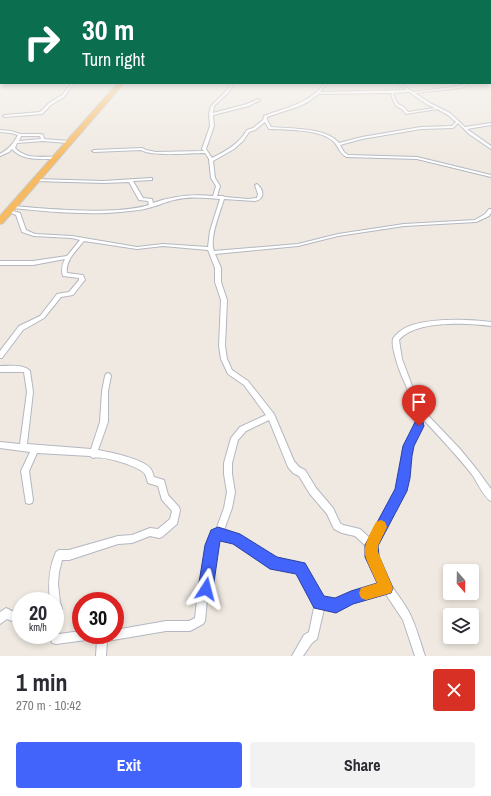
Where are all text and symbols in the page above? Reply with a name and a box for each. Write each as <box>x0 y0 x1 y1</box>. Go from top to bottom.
text: 30 m <box>82 11 134 49</box>
icon: right <box>16 16 68 68</box>
text: Turn right <box>82 47 145 72</box>
pin <box>402 385 436 426</box>
icon: arrive <box>408 391 430 413</box>
north arrow <box>443 564 479 600</box>
map controls <box>443 564 479 644</box>
position arrow <box>185 568 227 610</box>
speed limit sign: 30 <box>72 592 124 644</box>
text: 20 <box>29 599 47 626</box>
button: layers <box>443 608 479 644</box>
text: km/h <box>29 621 47 634</box>
text: 1 min <box>16 666 67 698</box>
button: close <box>433 669 475 711</box>
text: 270 m · 10:42 <box>16 697 81 714</box>
button: Exit <box>16 742 242 788</box>
button: Share <box>250 742 475 788</box>

